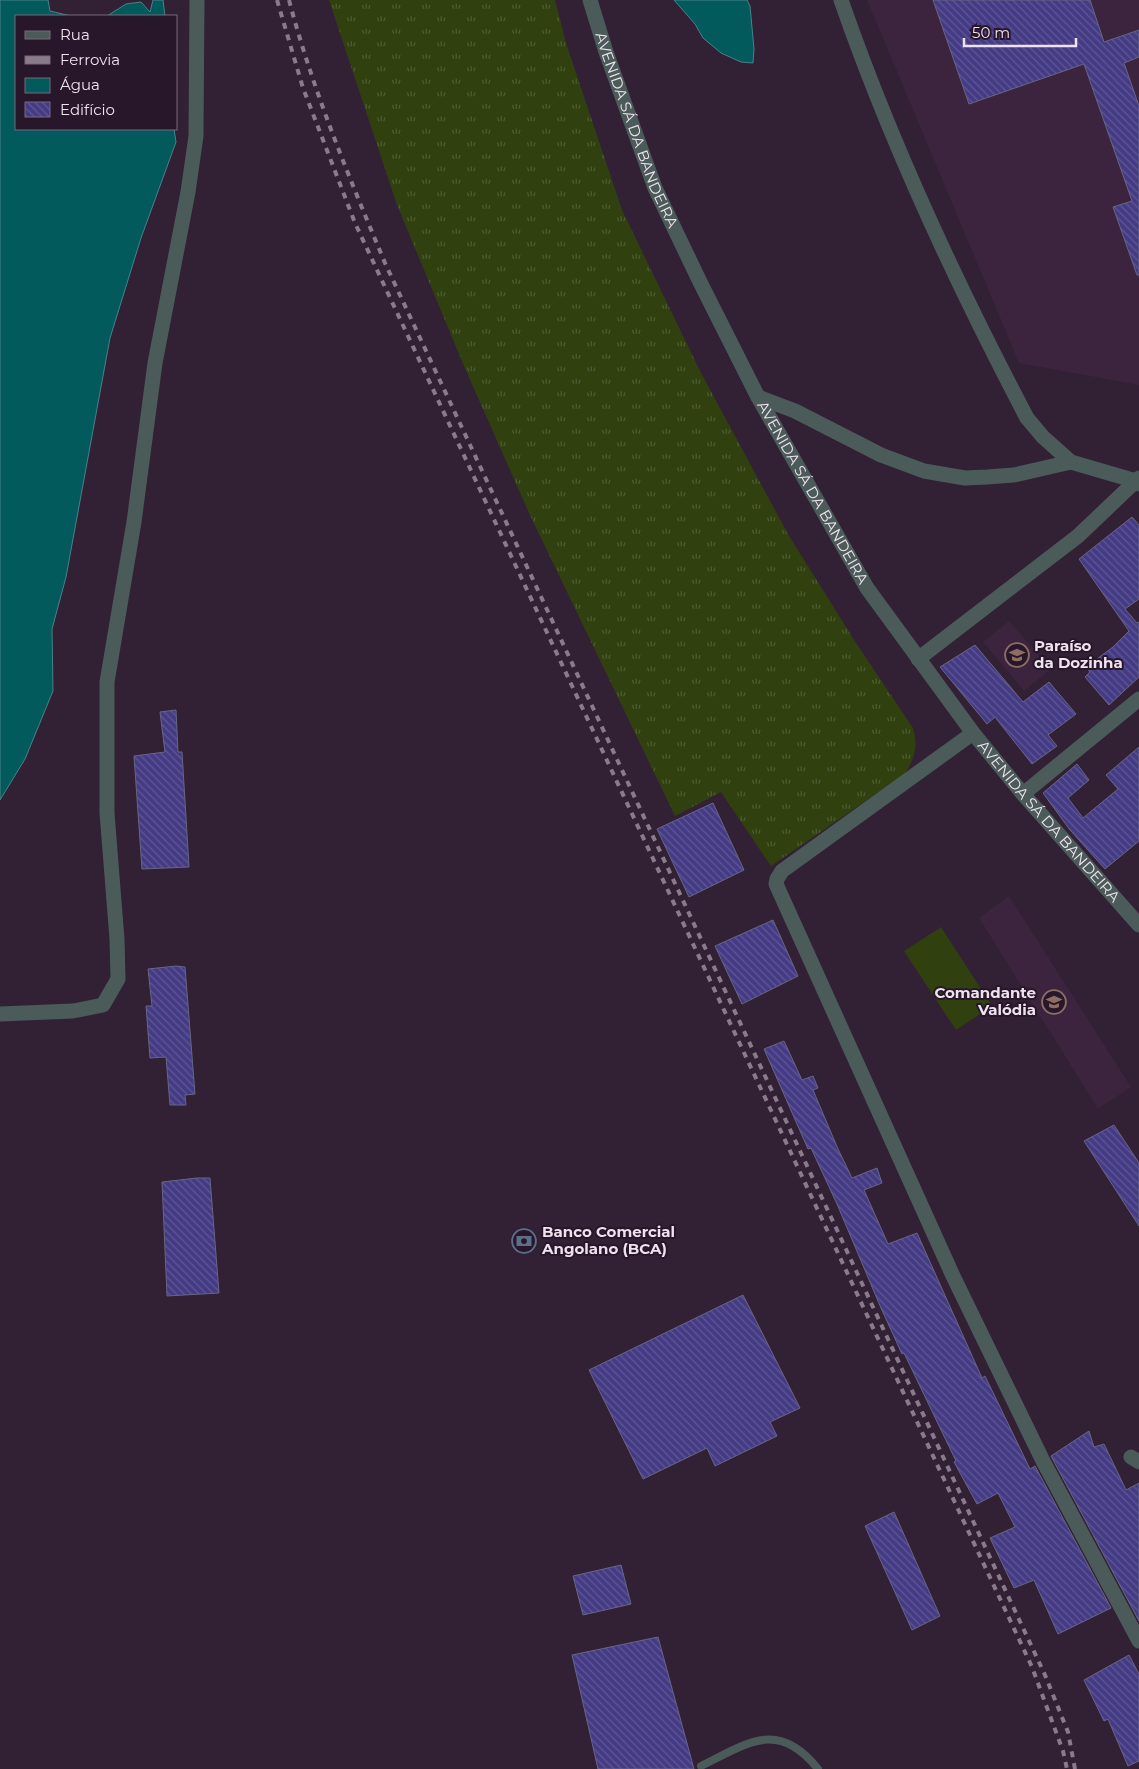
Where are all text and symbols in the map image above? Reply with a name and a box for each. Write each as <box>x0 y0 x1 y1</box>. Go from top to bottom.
legend <box>15 15 178 130</box>
scale bar <box>964 15 1076 47</box>
text: 50 m <box>972 23 1010 42</box>
text: Rua <box>60 25 90 44</box>
street label: AVENIDA SÁ DA BANDEIRA <box>591 30 683 231</box>
text: Ferrovia <box>60 50 120 69</box>
text: Água <box>60 75 100 94</box>
text: Edifício <box>60 100 115 119</box>
street label: AVENIDA SÁ DA BANDEIRA <box>753 397 873 588</box>
place label: Paraíso da Dozinha <box>1034 636 1123 672</box>
school or university icon: Paraíso da Dozinha <box>1004 642 1030 668</box>
street label: AVENIDA SÁ DA BANDEIRA <box>974 736 1124 906</box>
place label: Comandante Valódia <box>934 983 1036 1019</box>
school or university icon: Comandante Valódia <box>1041 989 1067 1015</box>
place label: Banco Comercial Angolano (BCA) <box>541 1222 675 1258</box>
bank icon: Banco Comercial Angolano (BCA) <box>511 1228 537 1254</box>

